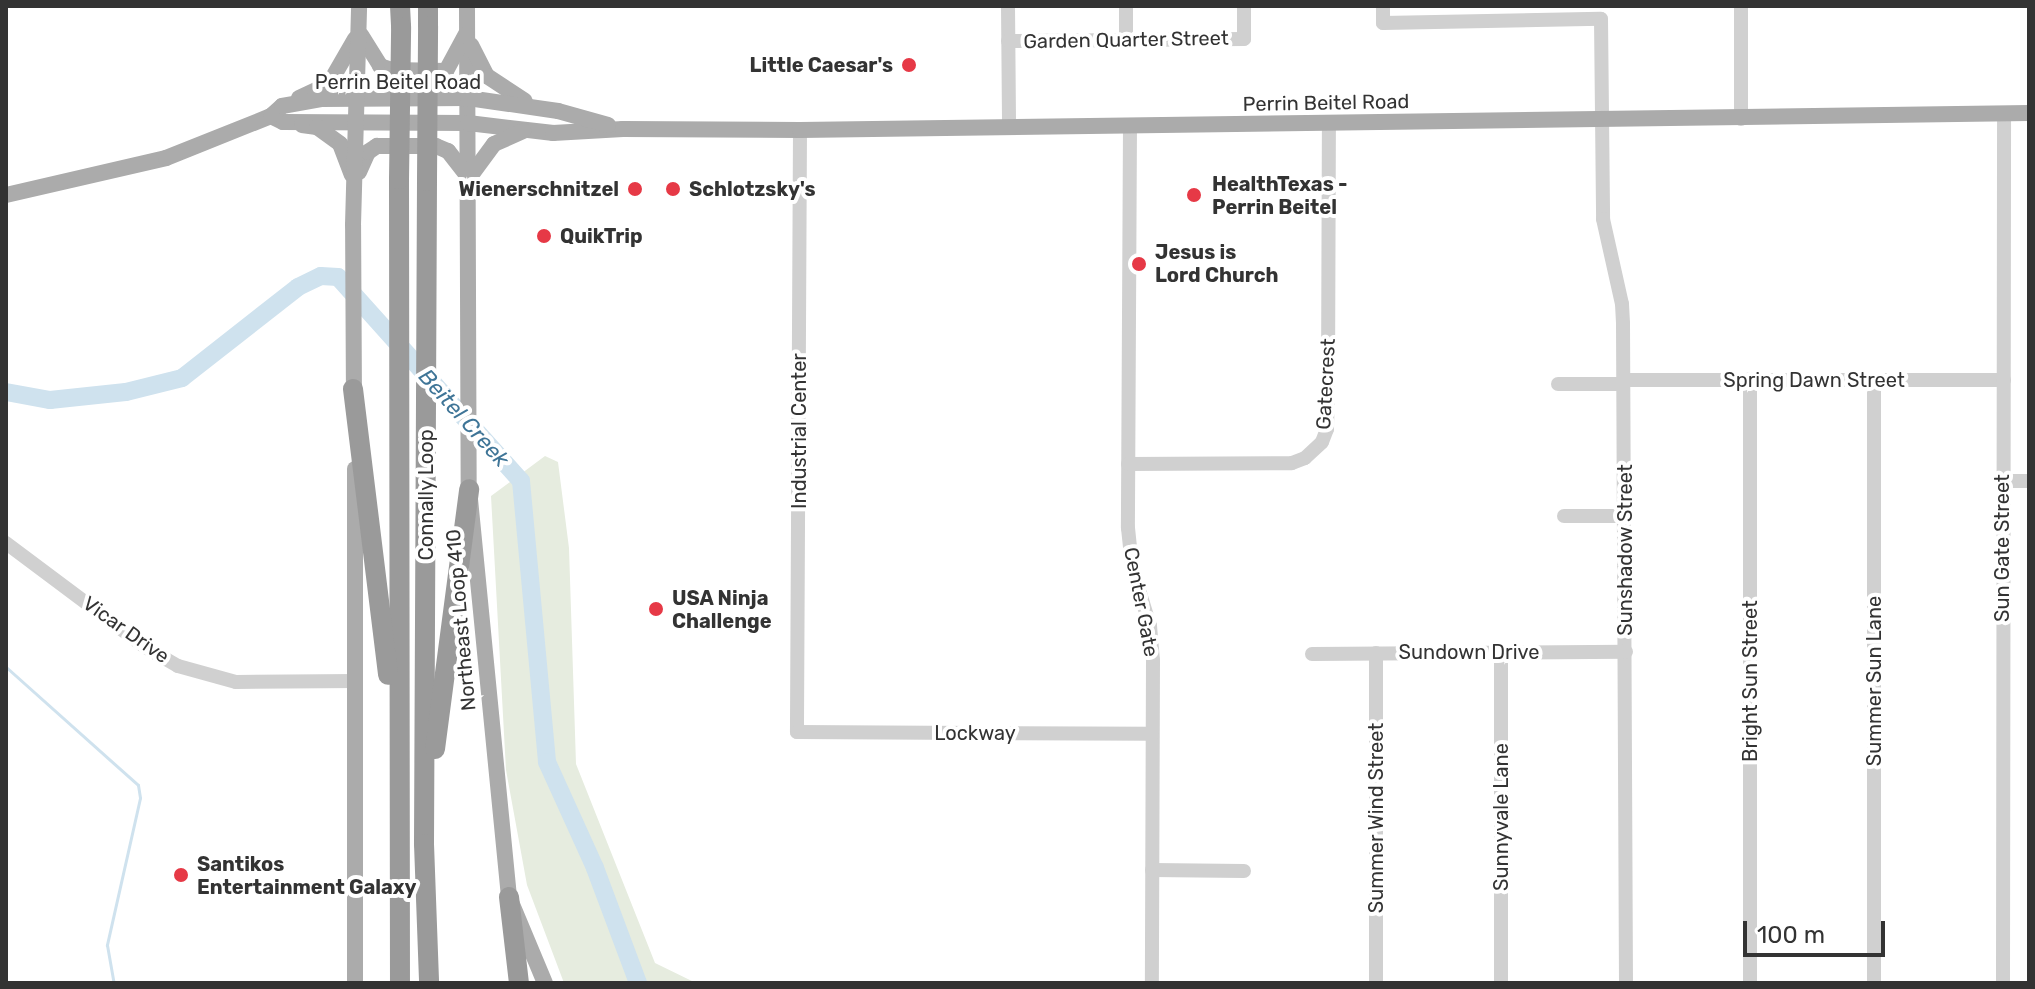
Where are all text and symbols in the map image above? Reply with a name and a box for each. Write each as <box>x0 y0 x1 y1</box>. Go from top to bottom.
street label: Garden Quarter Street <box>1023 26 1229 54</box>
place label: Little Caesar's <box>750 53 893 77</box>
marker: Little Caesar's <box>900 56 918 74</box>
street label: Perrin Beitel Road <box>315 70 481 94</box>
street label: Perrin Beitel Road <box>1243 90 1409 116</box>
place label: HealthTexas - Perrin Beitel <box>1212 172 1348 219</box>
place label: Wienerschnitzel <box>459 177 619 201</box>
place label: Schlotzsky's <box>689 177 816 201</box>
marker: Wienerschnitzel <box>626 180 644 198</box>
marker: Schlotzsky's <box>664 180 682 198</box>
marker: HealthTexas - Perrin Beitel <box>1183 184 1205 206</box>
place label: QuikTrip <box>560 224 643 248</box>
marker: QuikTrip <box>535 227 553 245</box>
place label: Jesus is Lord Church <box>1155 240 1279 287</box>
marker: Jesus is Lord Church <box>1130 255 1148 273</box>
street label: Gatecrest <box>1312 338 1340 430</box>
street label: Industrial Center <box>787 353 811 509</box>
water label: Beitel Creek <box>413 364 515 472</box>
street label: Spring Dawn Street <box>1723 368 1905 392</box>
street label: Connally Loop <box>414 429 438 561</box>
street label: Sunshadow Street <box>1613 464 1637 636</box>
street label: Sun Gate Street <box>1990 474 2014 622</box>
street label: Northeast Loop 410 <box>441 528 481 712</box>
street label: Center Gate <box>1119 545 1163 659</box>
place label: USA Ninja Challenge <box>672 586 772 633</box>
street label: Vicar Drive <box>78 591 174 669</box>
street label: Summer Sun Lane <box>1862 596 1886 766</box>
marker: USA Ninja Challenge <box>647 600 665 618</box>
street label: Bright Sun Street <box>1738 600 1762 762</box>
street label: Sundown Drive <box>1399 640 1539 664</box>
street label: Lockway <box>934 721 1016 745</box>
street label: Summer Wind Street <box>1364 722 1388 914</box>
street label: Sunnyvale Lane <box>1489 743 1513 891</box>
place label: Santikos Entertainment Galaxy <box>197 852 417 899</box>
marker: Santikos Entertainment Galaxy <box>172 866 190 884</box>
scale bar <box>1747 905 1889 955</box>
text: 100 m <box>1757 921 1825 949</box>

